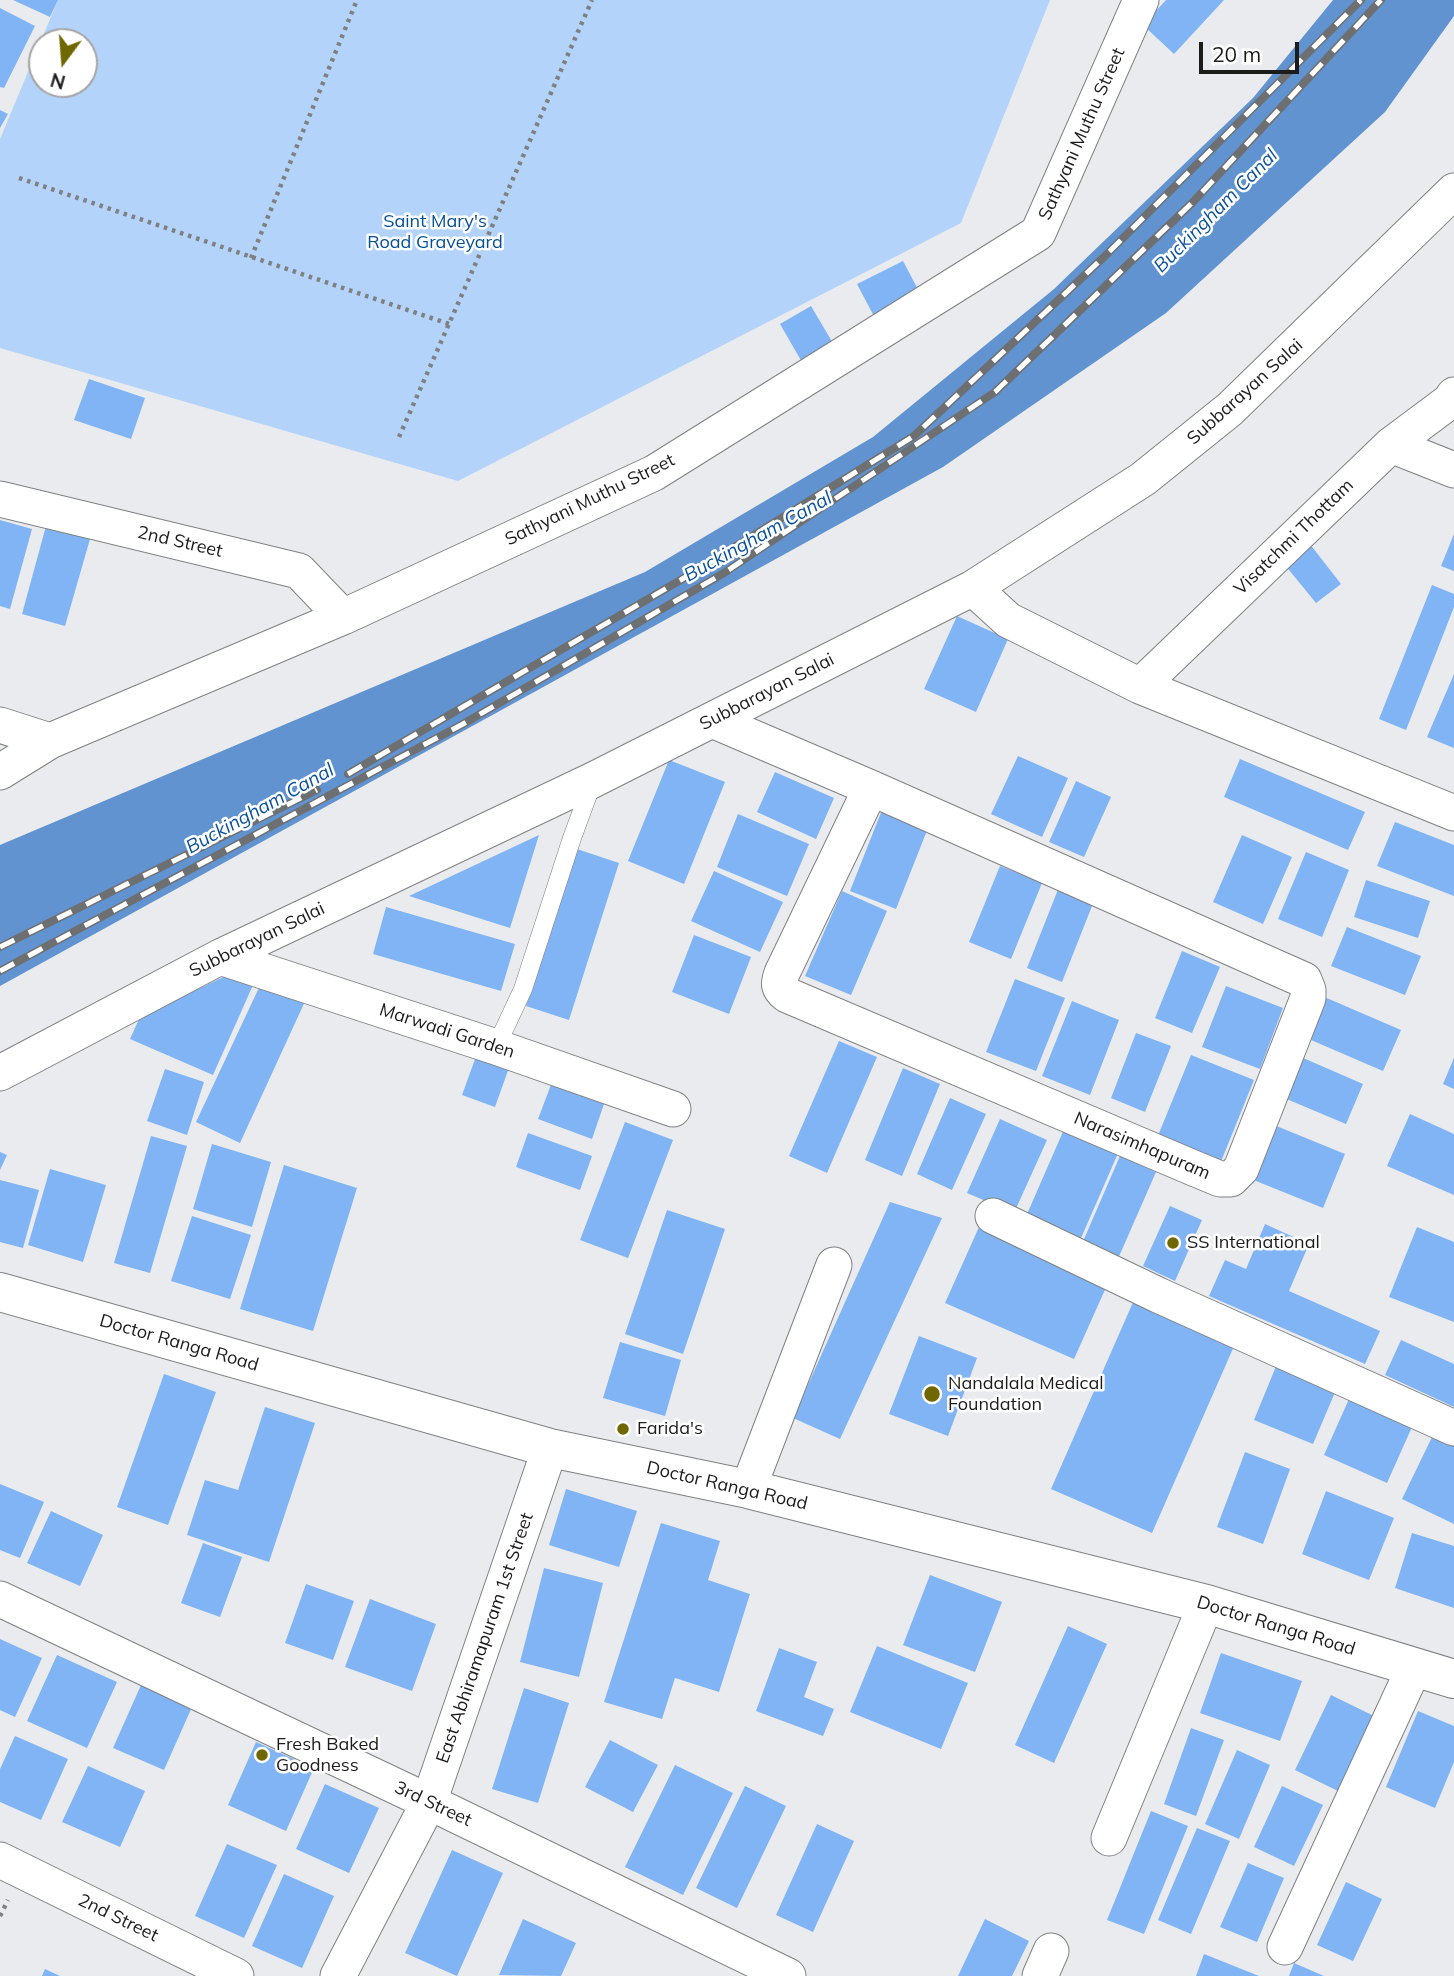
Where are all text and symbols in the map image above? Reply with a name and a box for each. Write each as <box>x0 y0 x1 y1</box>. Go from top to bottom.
north arrow <box>28 28 98 98</box>
scale bar <box>1202 28 1302 72</box>
text: 20 m <box>1212 41 1261 67</box>
street label: Sathyani Muthu Street <box>1034 45 1130 223</box>
text: N <box>48 68 68 95</box>
water label: Buckingham Canal <box>1149 144 1283 278</box>
park label: Saint Mary's Road Graveyard <box>367 211 503 254</box>
street label: Subbarayan Salai <box>1183 334 1307 450</box>
street label: Sathyani Muthu Street <box>502 450 678 550</box>
street label: Visatchmi Thottam <box>1230 474 1358 600</box>
water label: Buckingham Canal <box>680 487 836 587</box>
street label: 2nd Street <box>135 522 225 562</box>
street label: Subbarayan Salai <box>696 649 838 735</box>
water label: Buckingham Canal <box>182 759 338 859</box>
street label: Subbarayan Salai <box>186 898 328 982</box>
street label: Marwadi Garden <box>377 999 517 1063</box>
street label: Narasimhapuram <box>1071 1108 1213 1184</box>
place label: SS International <box>1187 1232 1320 1254</box>
marker: SS International <box>1165 1235 1181 1251</box>
street label: Doctor Ranga Road <box>97 1310 261 1376</box>
place label: Nandalala Medical Foundation <box>948 1373 1104 1416</box>
marker: Nandalala Medical Foundation <box>922 1384 942 1404</box>
place label: Farida's <box>637 1418 703 1440</box>
marker: Farida's <box>615 1421 631 1437</box>
street label: Doctor Ranga Road <box>644 1457 810 1515</box>
street label: East Abhiramapuram 1st Street <box>432 1510 538 1766</box>
street label: Doctor Ranga Road <box>1194 1592 1358 1660</box>
place label: Fresh Baked Goodness <box>276 1734 379 1776</box>
marker: Fresh Baked Goodness <box>254 1747 270 1763</box>
street label: 3rd Street <box>391 1777 475 1831</box>
street label: 2nd Street <box>74 1889 162 1947</box>

